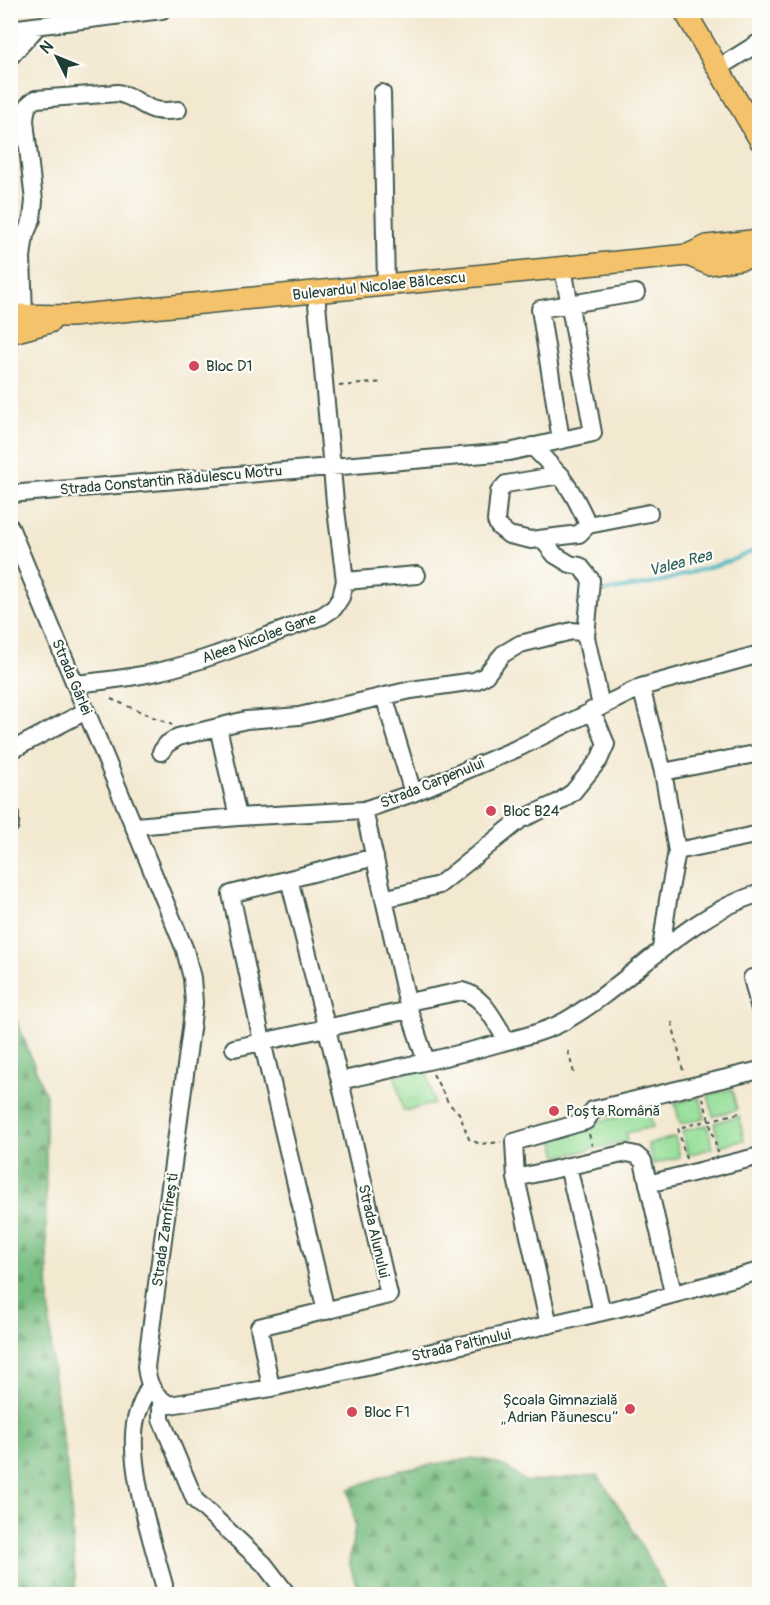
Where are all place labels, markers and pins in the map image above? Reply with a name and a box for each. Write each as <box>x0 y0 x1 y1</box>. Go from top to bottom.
place label: Bloc D1 <box>206 357 252 376</box>
marker: Bloc D1 <box>187 359 201 373</box>
place label: Bloc B24 <box>503 802 560 821</box>
marker: Bloc B24 <box>484 804 498 818</box>
place label: Poșta Română <box>566 1102 660 1121</box>
marker: Poșta Română <box>547 1104 561 1118</box>
place label: Școala Gimnazială „Adrian Păunescu” <box>501 1391 618 1427</box>
marker: Școala Gimnazială „Adrian Păunescu” <box>623 1402 637 1416</box>
place label: Bloc F1 <box>364 1403 410 1422</box>
marker: Bloc F1 <box>345 1405 359 1419</box>

